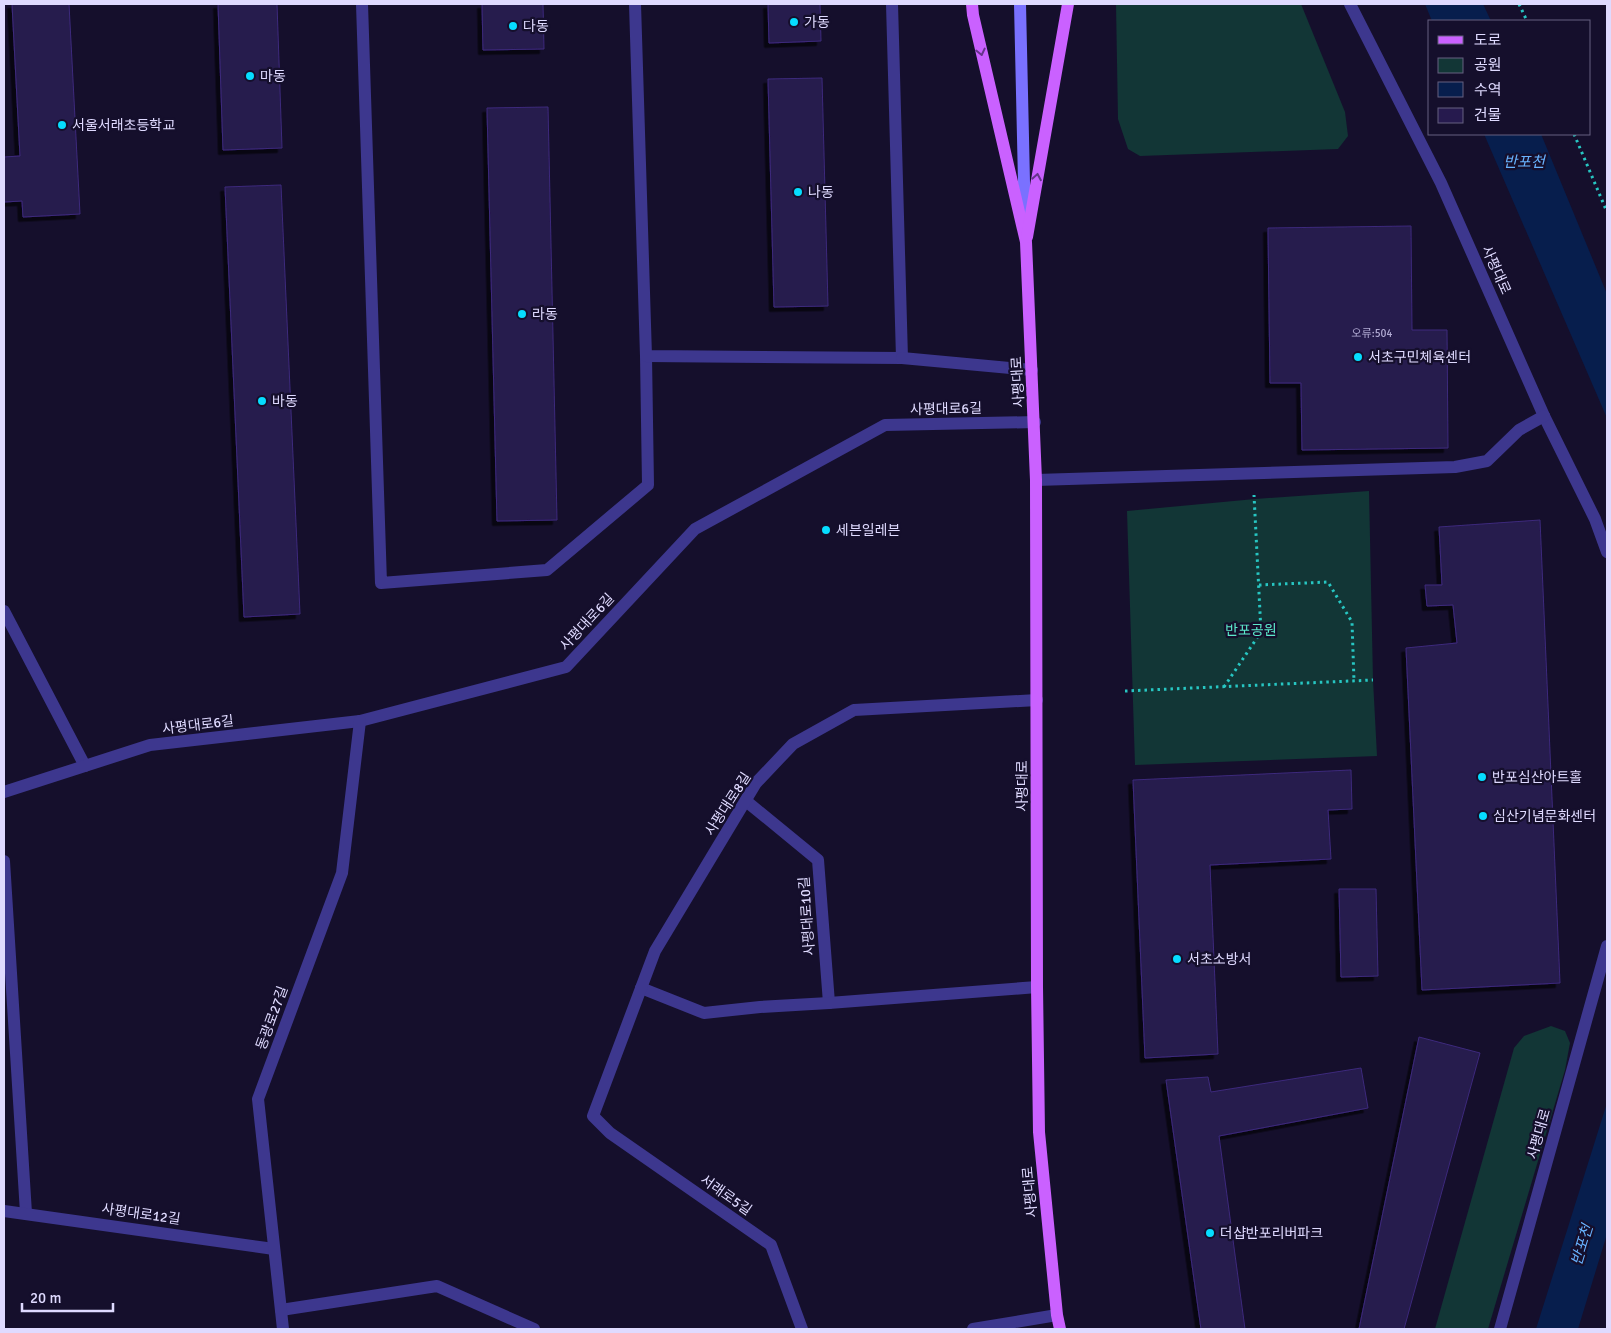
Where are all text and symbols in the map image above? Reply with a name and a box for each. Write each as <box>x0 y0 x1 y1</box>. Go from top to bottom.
place label: 가동 <box>804 14 830 31</box>
marker: 가동 <box>788 16 800 28</box>
place label: 다동 <box>523 18 549 35</box>
marker: 다동 <box>507 20 519 32</box>
legend <box>1428 20 1591 135</box>
text: 도로 <box>1474 31 1502 49</box>
one-way arrow <box>975 47 986 56</box>
text: 공원 <box>1474 56 1502 74</box>
place label: 마동 <box>260 68 286 85</box>
marker: 마동 <box>244 70 256 82</box>
text: 수역 <box>1474 81 1502 99</box>
text: 건물 <box>1474 106 1502 124</box>
place label: 서울서래초등학교 <box>72 117 175 134</box>
marker: 서울서래초등학교 <box>56 119 68 131</box>
water label: 반포천 <box>1503 153 1547 171</box>
one-way arrow <box>1032 173 1042 181</box>
place label: 나동 <box>808 184 834 201</box>
marker: 나동 <box>792 186 804 198</box>
street label: 사평대로 <box>1478 243 1514 297</box>
place label: 라동 <box>532 306 558 323</box>
marker: 라동 <box>516 308 528 320</box>
house number: 오류:504 <box>1351 327 1393 340</box>
place label: 서초구민체육센터 <box>1368 349 1471 366</box>
marker: 서초구민체육센터 <box>1352 351 1364 363</box>
street label: 사평대로 <box>1008 356 1028 408</box>
place label: 바동 <box>272 393 298 410</box>
marker: 바동 <box>256 395 268 407</box>
street label: 사평대로6길 <box>910 400 982 418</box>
place label: 세븐일레븐 <box>836 522 901 539</box>
marker: 세븐일레븐 <box>820 524 832 536</box>
street label: 사평대로6길 <box>556 590 618 654</box>
park label: 반포공원 <box>1225 622 1277 639</box>
street label: 사평대로6길 <box>161 712 235 738</box>
street label: 사평대로 <box>1014 760 1031 812</box>
street label: 사평대로8길 <box>701 769 755 839</box>
place label: 반포심산아트홀 <box>1492 769 1582 786</box>
marker: 반포심산아트홀 <box>1476 771 1488 783</box>
place label: 심산기념문화센터 <box>1493 808 1596 825</box>
marker: 심산기념문화센터 <box>1477 810 1489 822</box>
street label: 사평대로10길 <box>796 876 818 956</box>
place label: 서초소방서 <box>1187 951 1251 968</box>
marker: 서초소방서 <box>1171 953 1183 965</box>
street label: 동광로27길 <box>253 984 291 1052</box>
street label: 사평대로 <box>1524 1107 1554 1161</box>
street label: 사평대로 <box>1019 1165 1041 1218</box>
street label: 서래로5길 <box>697 1171 755 1219</box>
street label: 사평대로12길 <box>100 1200 182 1228</box>
water label: 반포천 <box>1567 1220 1597 1267</box>
place label: 더샵반포리버파크 <box>1220 1225 1323 1242</box>
marker: 더샵반포리버파크 <box>1204 1227 1216 1239</box>
scale bar <box>22 1280 114 1312</box>
text: 20 m <box>30 1289 61 1307</box>

